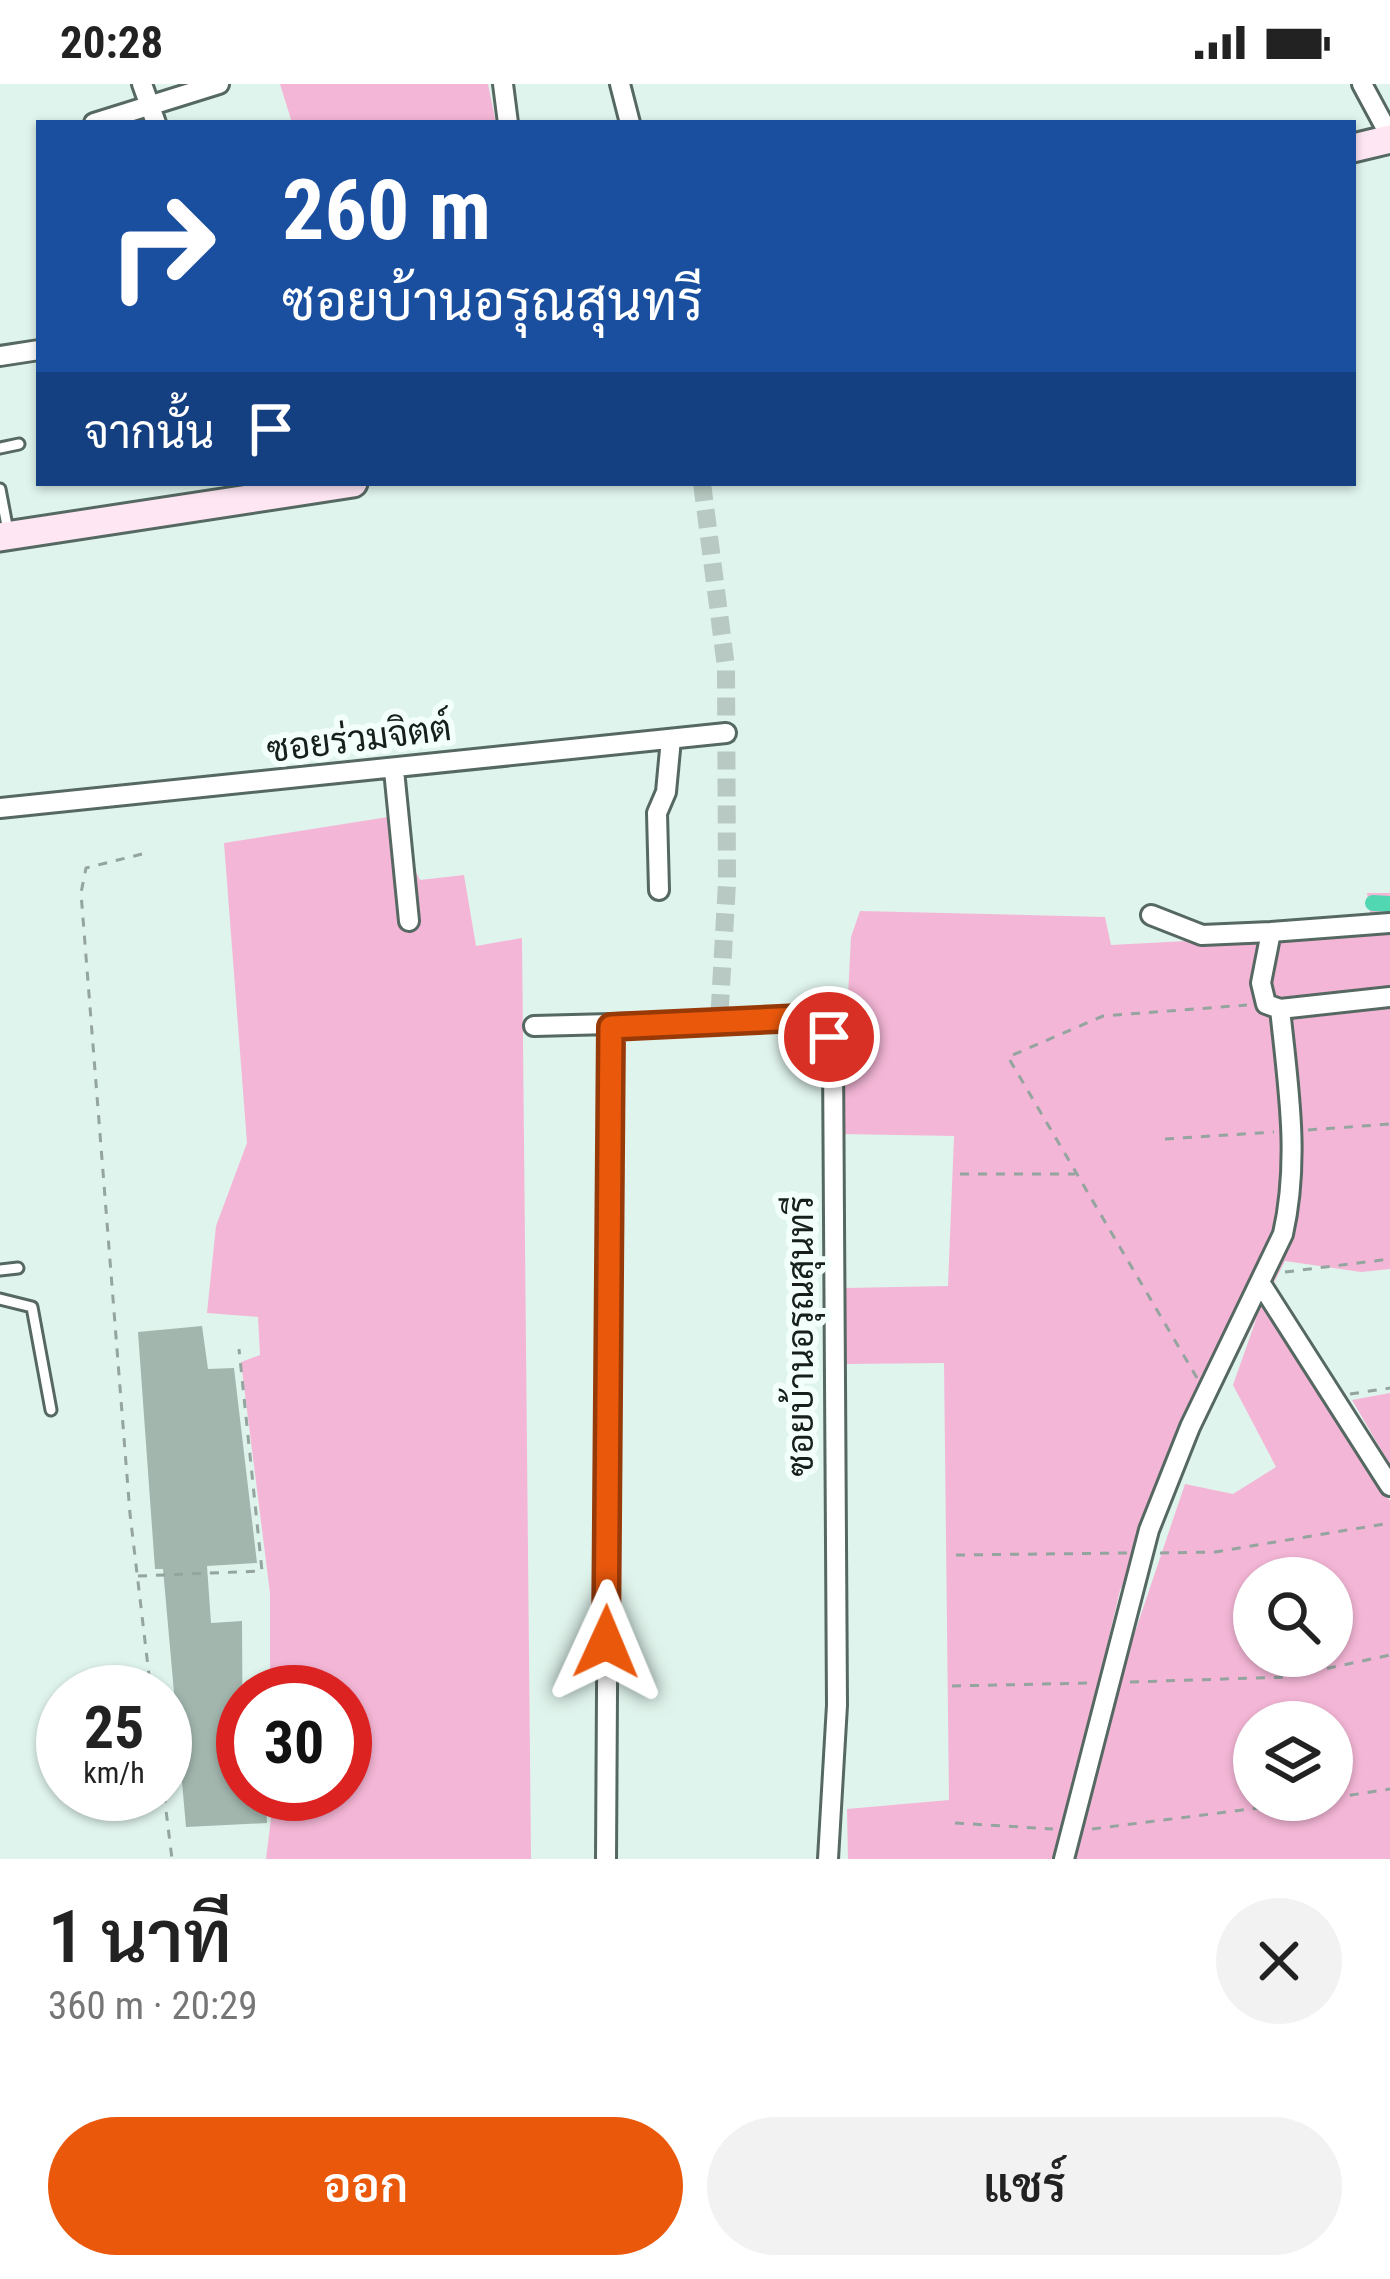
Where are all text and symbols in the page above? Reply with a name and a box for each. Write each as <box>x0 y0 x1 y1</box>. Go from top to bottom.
text: 20:28 <box>60 16 163 69</box>
text: 260 m <box>282 161 491 260</box>
icon: right <box>84 168 240 324</box>
text: ซอยบ้านอรุณสุนทรี <box>282 270 703 333</box>
icon: arrive <box>238 396 304 462</box>
text: จากนั้น <box>84 406 214 459</box>
street label: ซอยร่วมจิตต์ <box>264 705 454 771</box>
pin <box>778 986 880 1088</box>
icon: arrive <box>796 1004 862 1070</box>
street label: ซอยบ้านอรุณสุนทรี <box>778 1196 825 1476</box>
map controls <box>1233 1557 1353 1821</box>
button: search <box>1233 1557 1353 1677</box>
position arrow <box>543 1579 669 1705</box>
speed limit sign: 30 <box>216 1665 372 1821</box>
text: 25 <box>84 1692 144 1763</box>
button: layers <box>1233 1701 1353 1821</box>
text: km/h <box>83 1755 145 1790</box>
text: 1 นาที <box>48 1895 232 1980</box>
button: close <box>1216 1898 1342 2024</box>
text: 360 m · 20:29 <box>48 1983 258 2029</box>
button: ออก <box>48 2117 683 2255</box>
button: แชร์ <box>707 2117 1342 2255</box>

